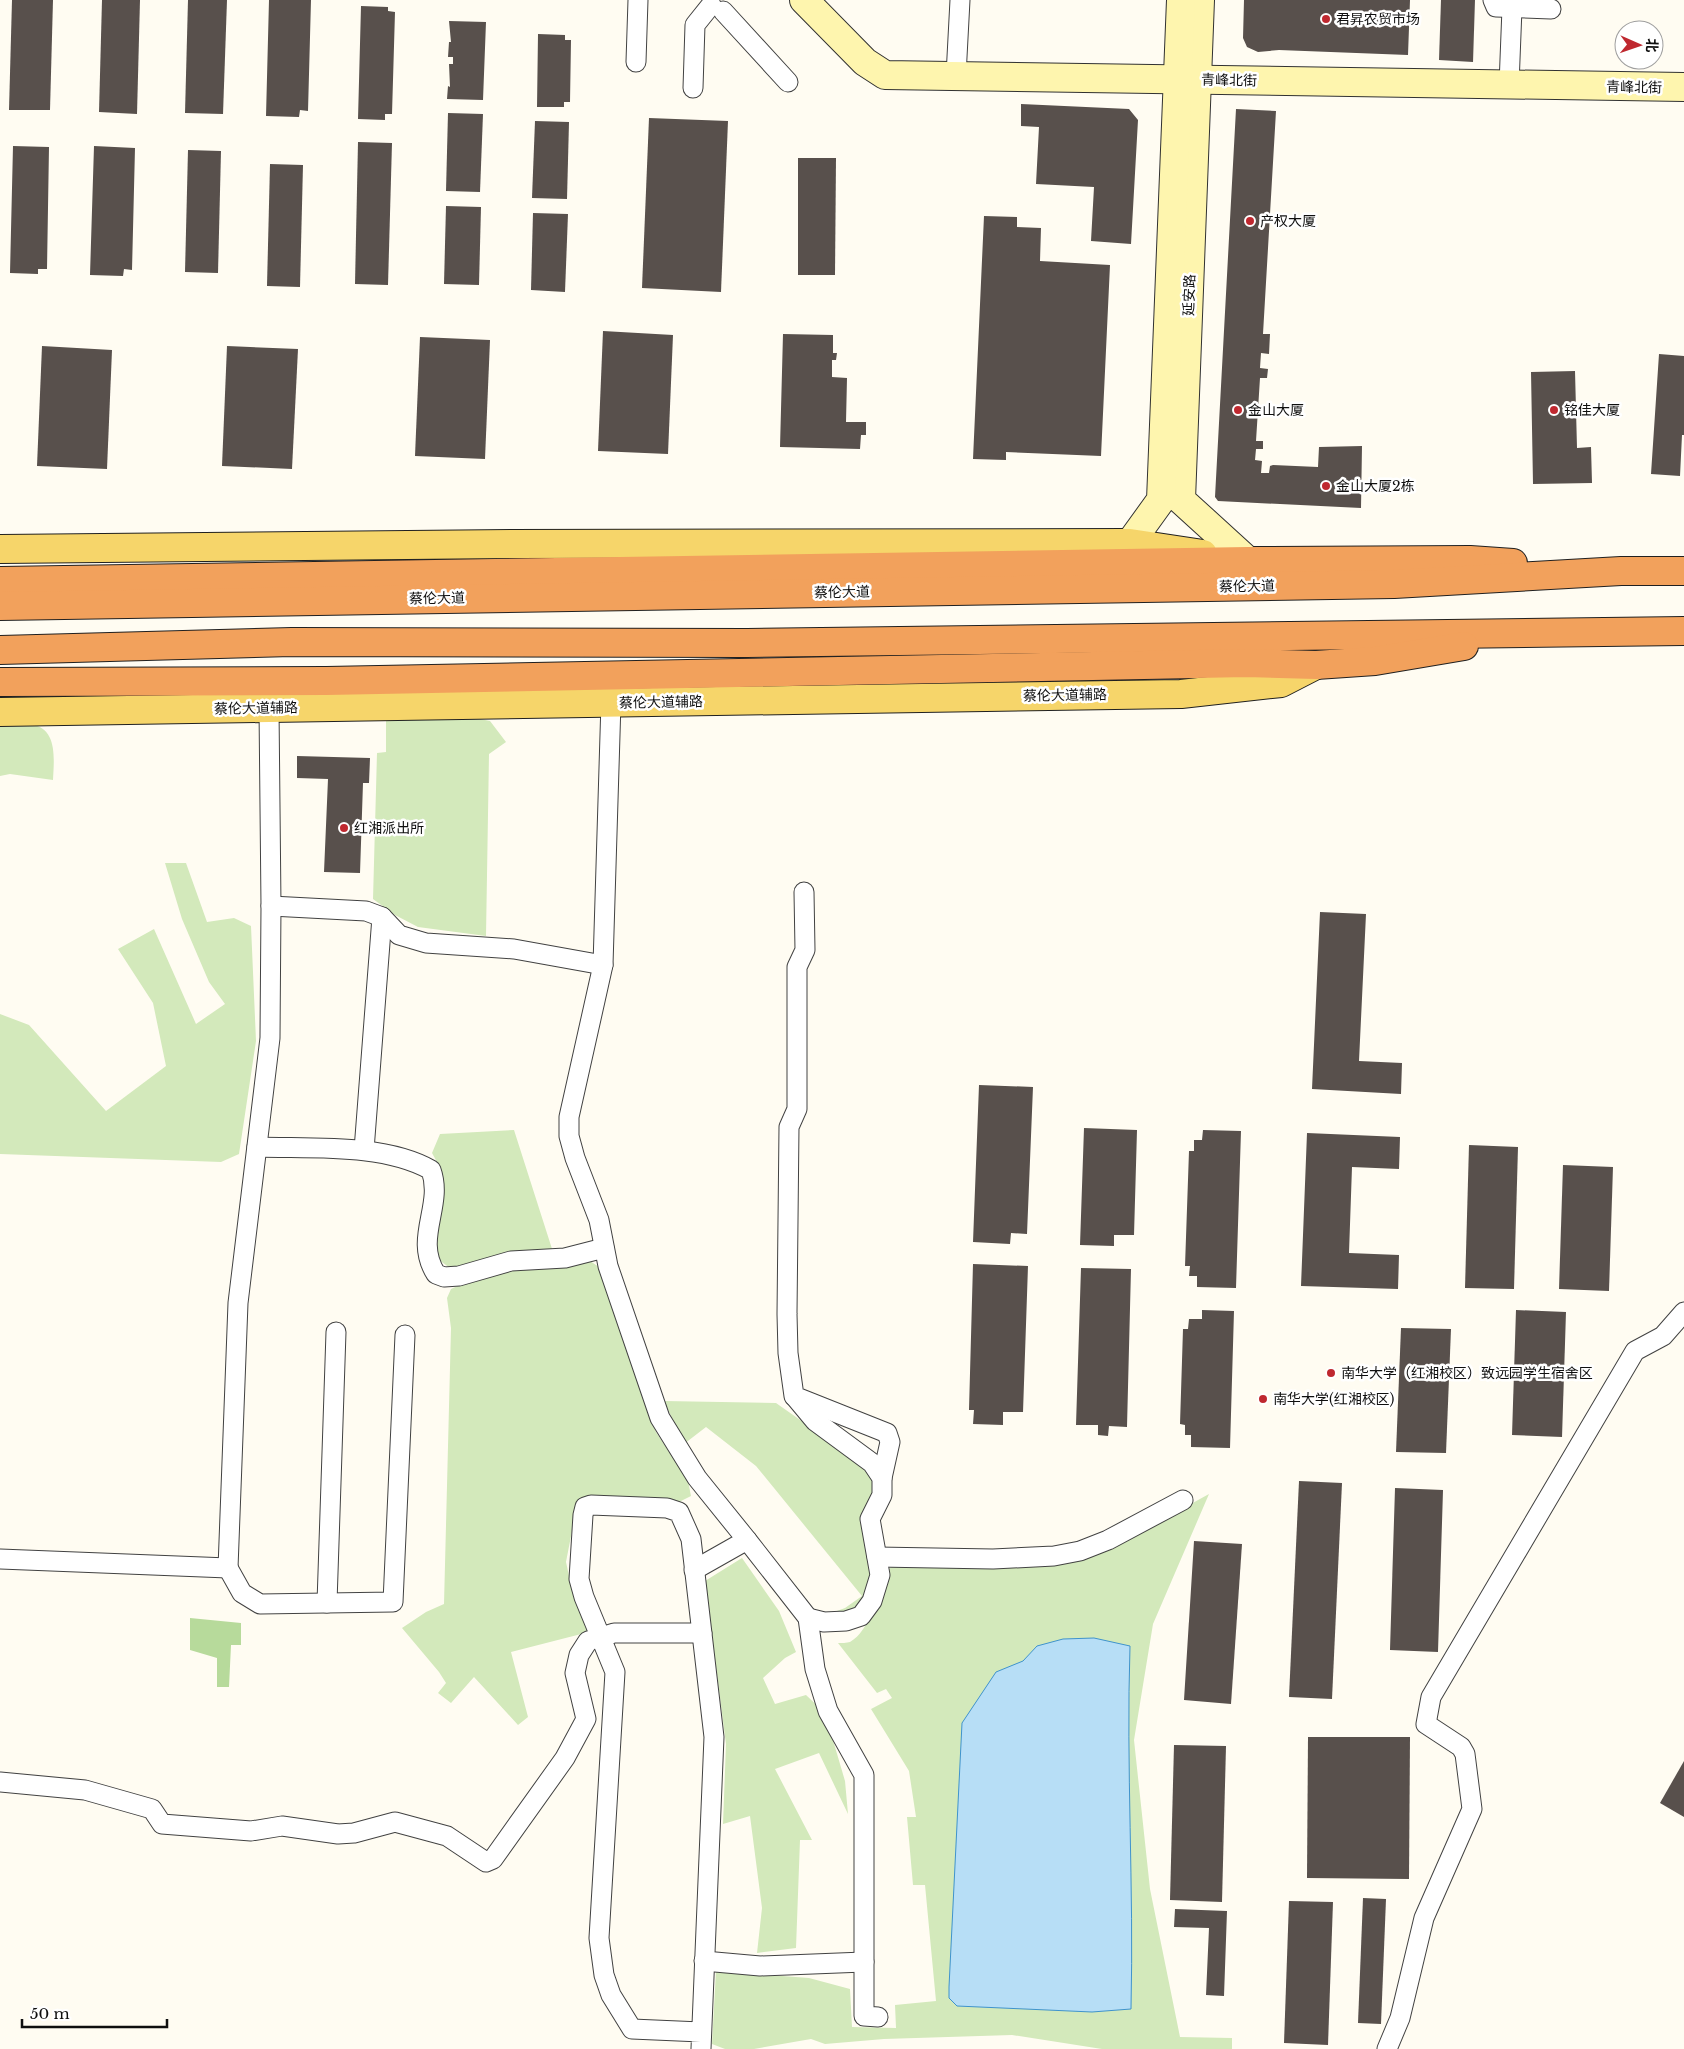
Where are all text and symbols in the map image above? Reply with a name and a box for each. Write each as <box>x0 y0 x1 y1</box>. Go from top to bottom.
place label: 君昇农贸市场 <box>1336 10 1420 28</box>
marker: 君昇农贸市场 <box>1320 13 1332 25</box>
north arrow <box>1614 20 1664 70</box>
text: 北 <box>1643 38 1661 53</box>
street label: 青峰北街 <box>1201 71 1257 89</box>
street label: 青峰北街 <box>1606 78 1662 96</box>
place label: 产权大厦 <box>1260 212 1316 230</box>
marker: 产权大厦 <box>1244 215 1256 227</box>
street label: 延安路 <box>1179 274 1199 316</box>
place label: 金山大厦 <box>1248 401 1304 419</box>
place label: 铭佳大厦 <box>1564 401 1620 419</box>
marker: 金山大厦 <box>1232 404 1244 416</box>
marker: 铭佳大厦 <box>1548 404 1560 416</box>
place label: 金山大厦2栋 <box>1336 477 1415 495</box>
marker: 金山大厦2栋 <box>1320 480 1332 492</box>
street label: 蔡伦大道 <box>1219 577 1275 595</box>
street label: 蔡伦大道 <box>814 583 870 601</box>
street label: 蔡伦大道 <box>409 589 465 607</box>
street label: 蔡伦大道辅路 <box>1023 685 1107 705</box>
street label: 蔡伦大道辅路 <box>619 692 703 712</box>
street label: 蔡伦大道辅路 <box>214 698 298 718</box>
place label: 红湘派出所 <box>354 819 424 837</box>
marker: 红湘派出所 <box>338 822 350 834</box>
place label: 南华大学（红湘校区）致远园学生宿舍区 <box>1341 1364 1593 1382</box>
marker: 南华大学（红湘校区）致远园学生宿舍区 <box>1325 1367 1337 1379</box>
place label: 南华大学(红湘校区) <box>1273 1390 1394 1408</box>
marker: 南华大学(红湘校区) <box>1257 1393 1269 1405</box>
scale bar <box>22 1996 168 2028</box>
text: 50 m <box>30 2004 70 2023</box>

